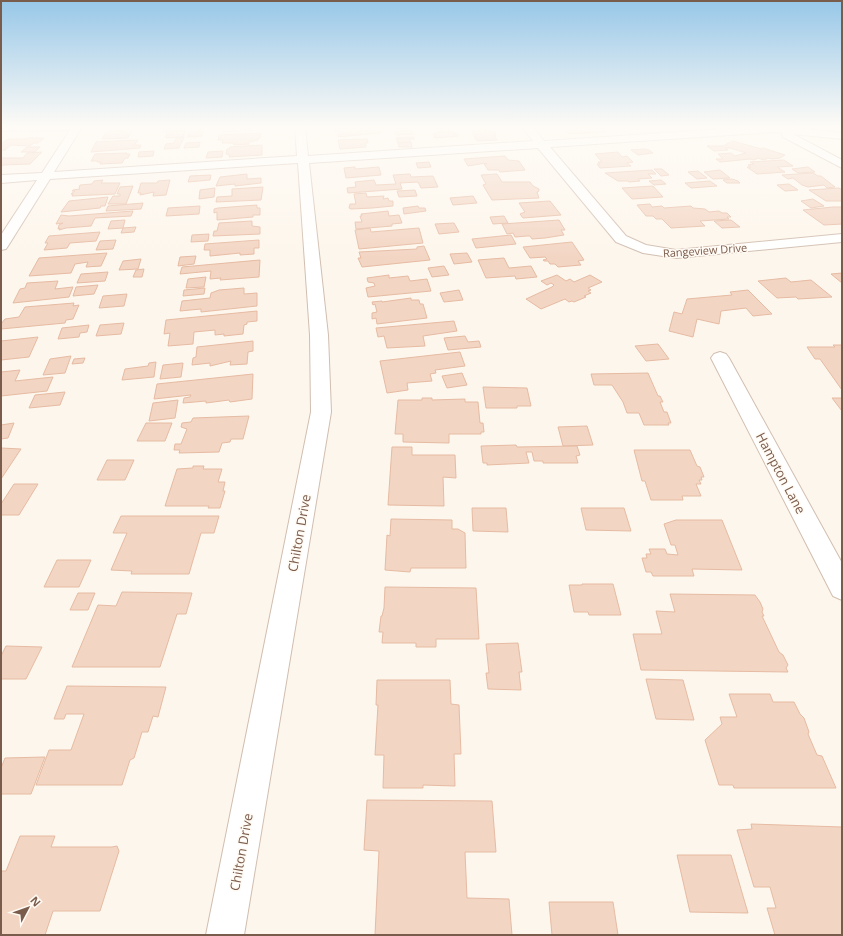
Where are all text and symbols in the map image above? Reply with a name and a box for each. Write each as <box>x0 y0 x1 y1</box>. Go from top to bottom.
street label: Rangeview Drive <box>662 240 748 260</box>
street label: Hampton Lane <box>752 429 810 517</box>
street label: Chilton Drive <box>283 493 315 573</box>
street label: Chilton Drive <box>225 812 257 892</box>
north arrow <box>8 888 48 928</box>
text: N <box>27 893 45 909</box>

